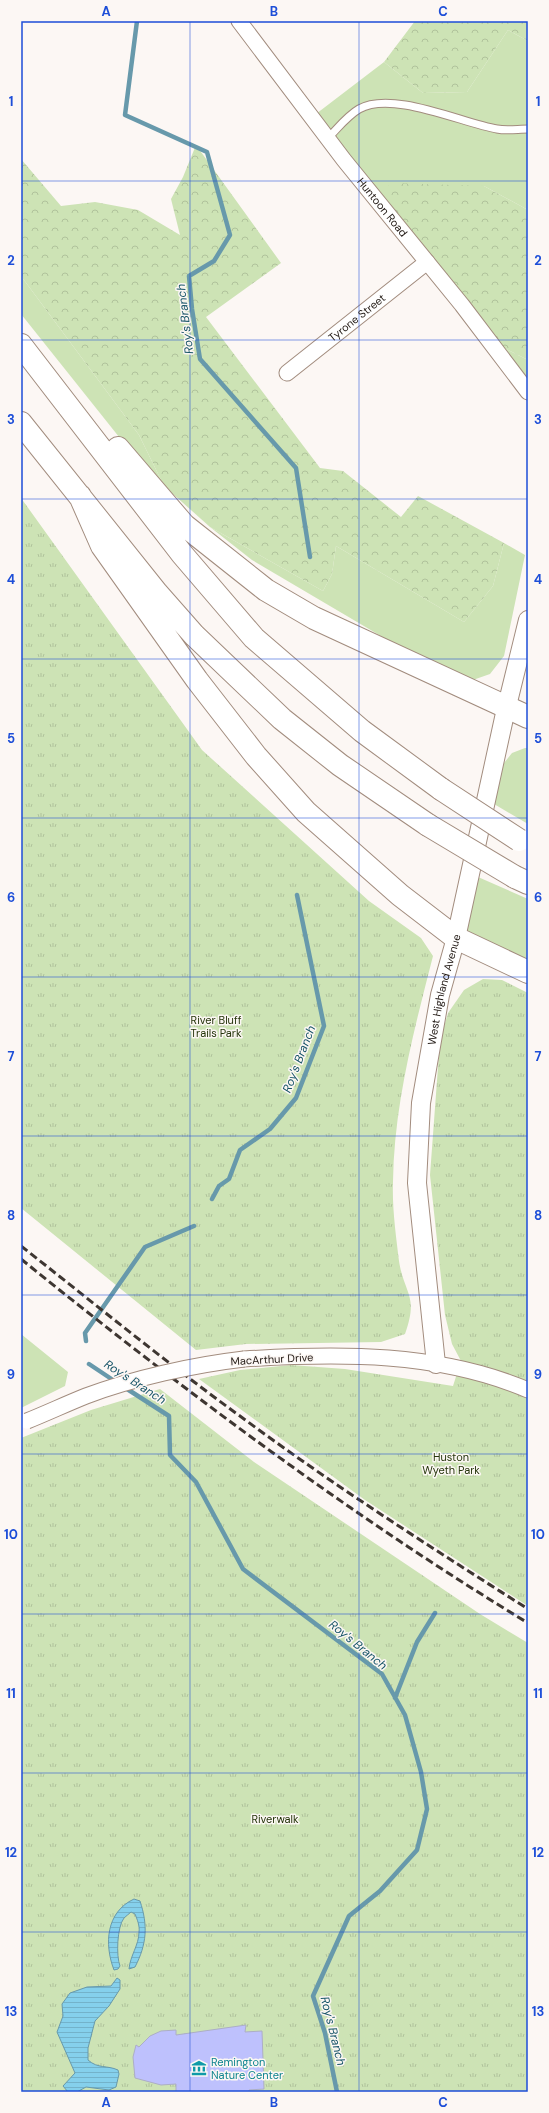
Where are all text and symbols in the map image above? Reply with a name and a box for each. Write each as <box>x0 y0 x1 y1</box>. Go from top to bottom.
text: A <box>101 3 111 20</box>
text: B <box>270 3 278 20</box>
text: C <box>438 3 448 20</box>
text: 1 <box>9 93 13 110</box>
text: 1 <box>536 93 540 110</box>
street label: Huntoon Road <box>354 175 411 240</box>
text: 2 <box>7 252 15 269</box>
text: 2 <box>534 252 542 269</box>
water label: Roy's Branch <box>173 283 197 355</box>
street label: Tyrone Street <box>325 291 388 345</box>
text: 3 <box>7 411 15 428</box>
text: 3 <box>534 411 542 428</box>
text: 4 <box>7 571 15 588</box>
text: 4 <box>534 571 542 588</box>
text: 5 <box>7 730 15 747</box>
text: 5 <box>534 730 542 747</box>
text: 6 <box>7 889 15 906</box>
text: 6 <box>534 889 542 906</box>
street label: West Highland Avenue <box>424 933 464 1046</box>
park label: River Bluff Trails Park <box>191 1013 242 1040</box>
water label: Roy's Branch <box>279 1023 319 1095</box>
text: 7 <box>8 1048 15 1065</box>
text: 7 <box>535 1048 542 1065</box>
text: 8 <box>7 1207 15 1224</box>
text: 8 <box>534 1207 542 1224</box>
street label: MacArthur Drive <box>230 1350 314 1368</box>
water label: Roy's Branch <box>101 1356 169 1408</box>
text: 9 <box>7 1366 15 1383</box>
text: 9 <box>534 1366 542 1383</box>
park label: Huston Wyeth Park <box>422 1450 480 1477</box>
text: 10 <box>4 1526 18 1543</box>
text: 10 <box>531 1526 545 1543</box>
water label: Roy's Branch <box>326 1617 391 1673</box>
text: 11 <box>6 1685 16 1702</box>
text: 11 <box>533 1685 543 1702</box>
park label: Riverwalk <box>251 1812 299 1826</box>
text: 12 <box>5 1844 17 1861</box>
text: 12 <box>532 1844 544 1861</box>
water label: Roy's Branch <box>317 1995 349 2067</box>
text: 13 <box>5 2003 17 2020</box>
text: 13 <box>532 2003 544 2020</box>
place label: Remington Nature Center <box>211 2055 283 2082</box>
museum icon: Remington Nature Center <box>190 2059 208 2077</box>
text: A <box>101 2094 111 2111</box>
text: B <box>270 2094 278 2111</box>
text: C <box>438 2094 448 2111</box>

